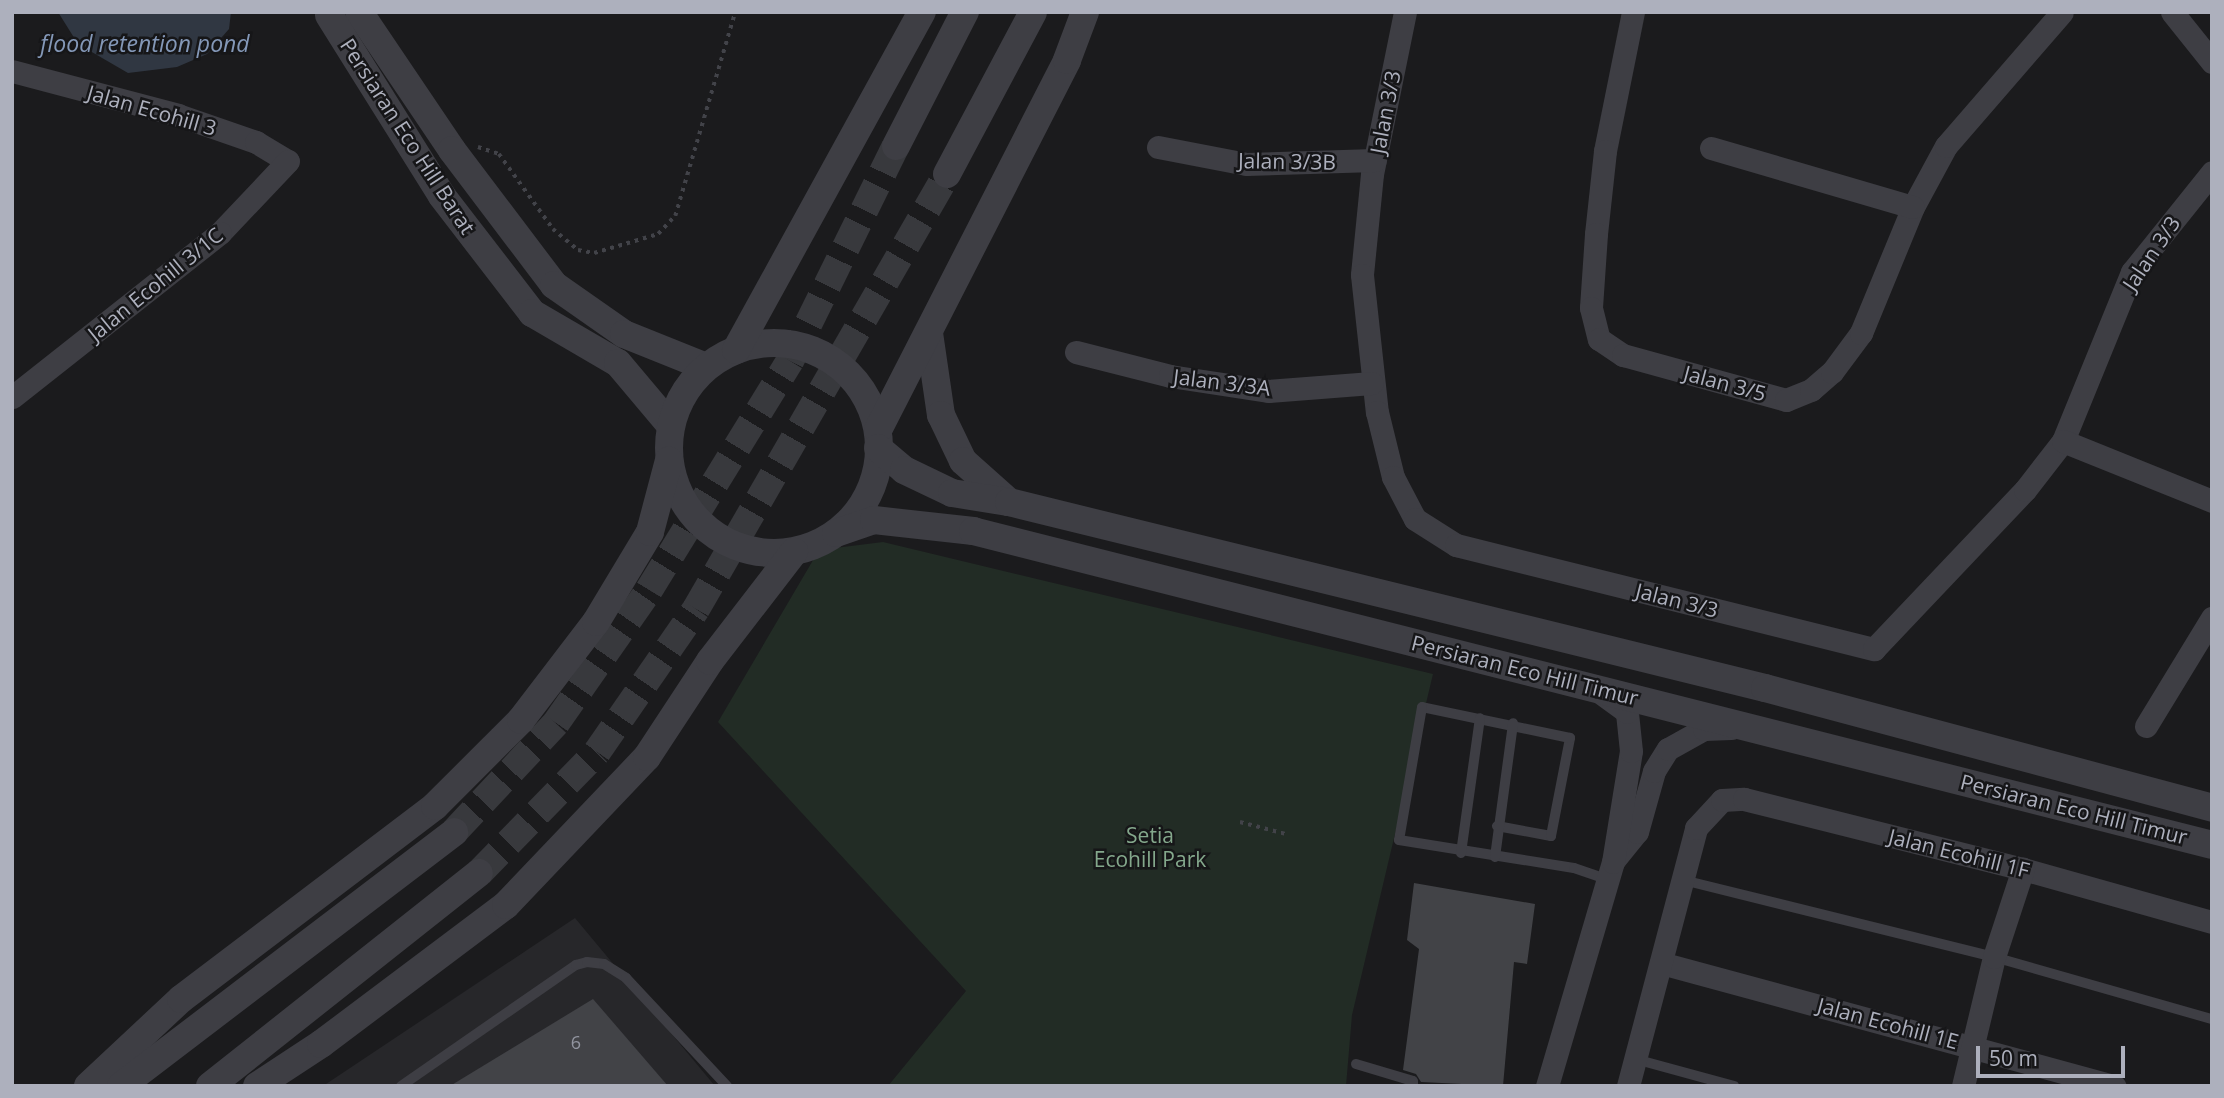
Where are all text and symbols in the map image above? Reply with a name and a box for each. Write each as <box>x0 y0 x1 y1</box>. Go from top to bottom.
water label: flood retention pond <box>40 29 250 57</box>
street label: Persiaran Eco Hill Barat <box>335 33 481 239</box>
street label: Jalan 3/3 <box>1365 68 1405 156</box>
street label: Jalan Ecohill 3 <box>84 80 220 140</box>
street label: Jalan 3/3B <box>1238 148 1336 174</box>
street label: Jalan 3/3 <box>2117 211 2185 295</box>
street label: Jalan Ecohill 3/1C <box>83 222 227 346</box>
street label: Jalan 3/5 <box>1681 360 1769 406</box>
street label: Jalan 3/3A <box>1172 364 1272 400</box>
street label: Jalan 3/3 <box>1633 578 1721 622</box>
street label: Persiaran Eco Hill Timur <box>1409 630 1641 710</box>
street label: Persiaran Eco Hill Timur <box>1958 769 2190 849</box>
park label: Setia Ecohill Park <box>1094 822 1206 872</box>
street label: Jalan Ecohill 1F <box>1886 823 2032 883</box>
street label: Jalan Ecohill 1E <box>1815 992 1961 1054</box>
house number: 6 <box>571 1031 581 1053</box>
scale bar <box>1979 1032 2128 1076</box>
text: 50 m <box>1989 1044 2038 1072</box>

